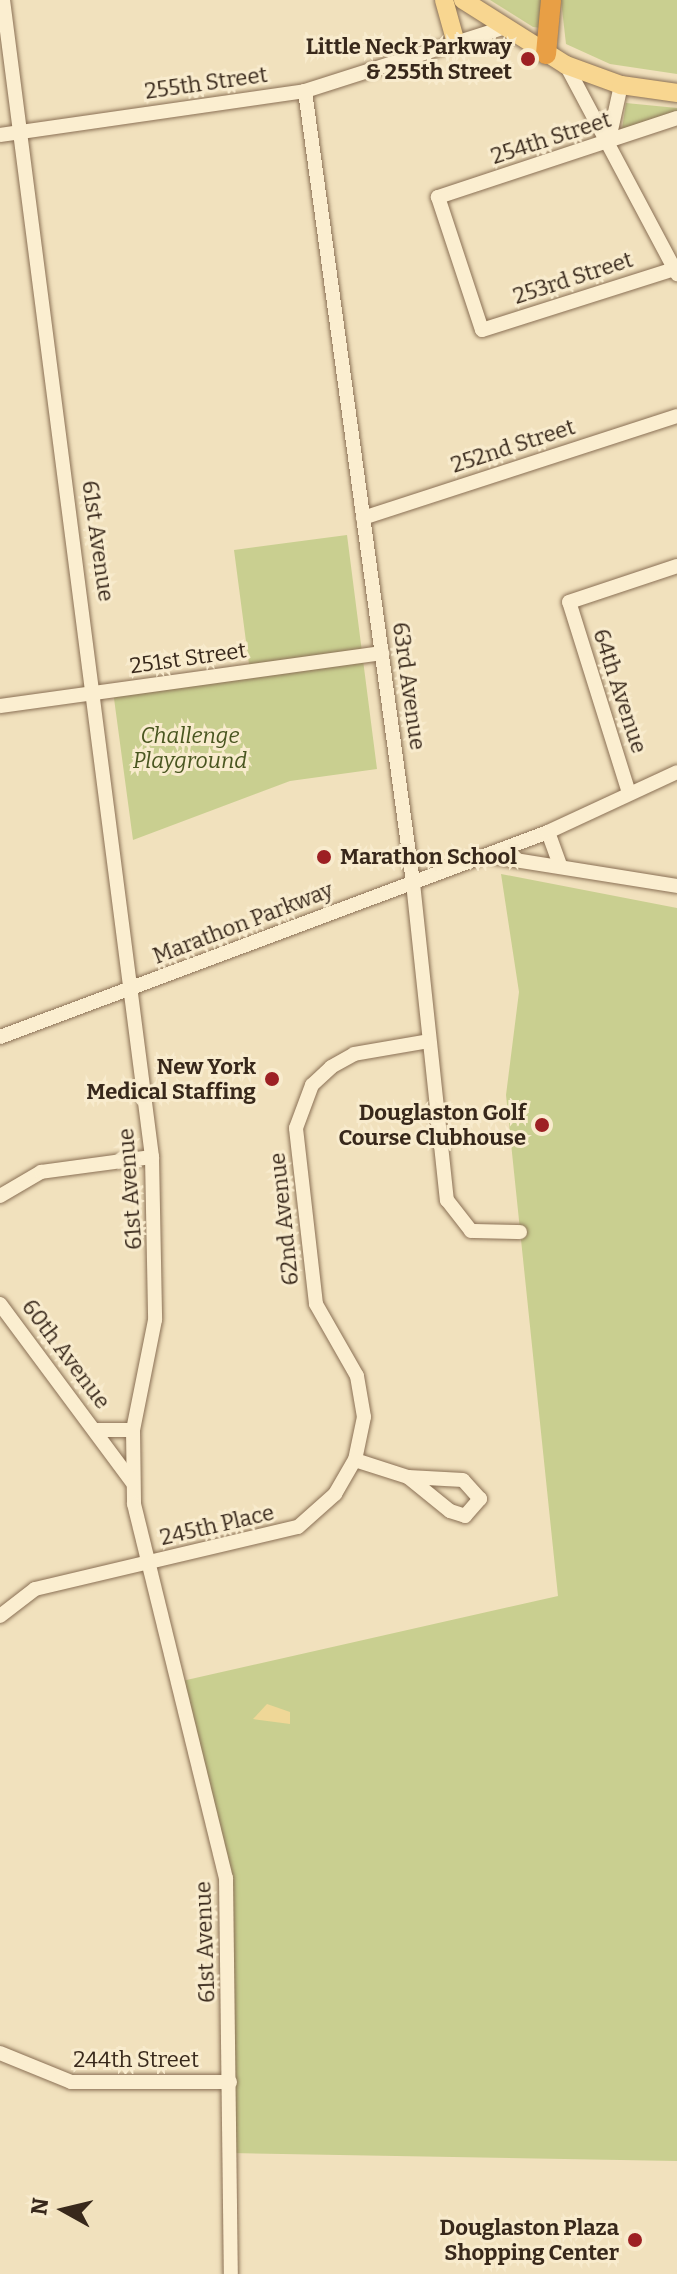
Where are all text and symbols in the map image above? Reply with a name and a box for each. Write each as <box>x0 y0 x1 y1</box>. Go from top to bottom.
place label: Little Neck Parkway & 255th Street <box>306 33 512 84</box>
marker: Little Neck Parkway & 255th Street <box>519 50 537 68</box>
street label: 255th Street <box>143 61 269 105</box>
street label: 254th Street <box>488 106 614 170</box>
street label: 253rd Street <box>510 246 636 310</box>
street label: 252nd Street <box>448 414 578 478</box>
street label: 61st Avenue <box>76 479 120 603</box>
street label: 63rd Avenue <box>387 620 431 752</box>
street label: 64th Avenue <box>588 626 652 756</box>
street label: 251st Street <box>128 637 248 679</box>
park label: Challenge Playground <box>133 722 247 774</box>
place label: Marathon School <box>340 844 517 870</box>
marker: Marathon School <box>315 848 333 866</box>
street label: Marathon Parkway <box>149 876 337 970</box>
place label: New York Medical Staffing <box>86 1053 256 1104</box>
marker: New York Medical Staffing <box>263 1070 281 1088</box>
place label: Douglaston Golf Course Clubhouse <box>338 1099 526 1150</box>
marker: Douglaston Golf Course Clubhouse <box>533 1116 551 1134</box>
street label: 61st Avenue <box>113 1127 147 1251</box>
street label: 62nd Avenue <box>264 1151 304 1287</box>
street label: 60th Avenue <box>16 1294 116 1414</box>
street label: 245th Place <box>157 1499 277 1551</box>
street label: 61st Avenue <box>190 1881 220 2003</box>
street label: 244th Street <box>73 2047 199 2073</box>
north arrow <box>24 2170 104 2250</box>
text: N <box>25 2196 54 2217</box>
place label: Douglaston Plaza Shopping Center <box>440 2214 619 2266</box>
marker: Douglaston Plaza Shopping Center <box>626 2231 644 2249</box>

